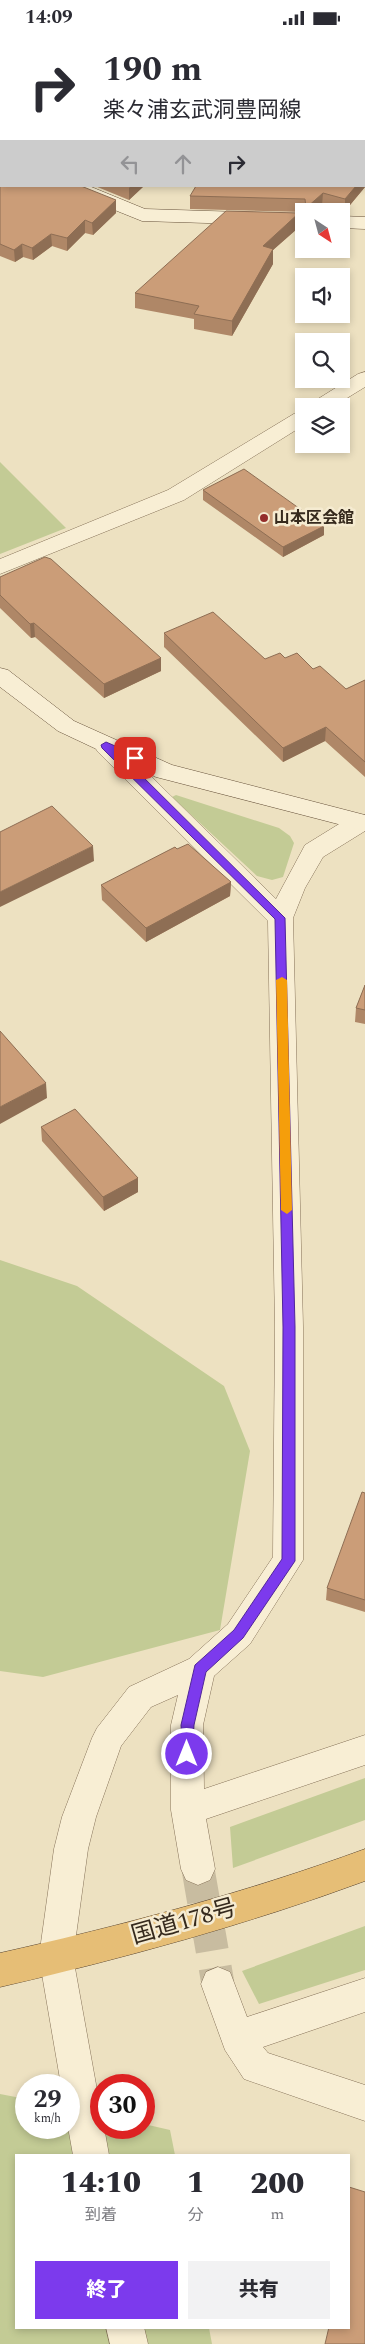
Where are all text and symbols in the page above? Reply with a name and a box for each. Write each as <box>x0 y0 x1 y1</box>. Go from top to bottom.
text: 14:09 <box>25 3 73 32</box>
text: 190 m <box>103 43 202 96</box>
icon: right <box>20 55 85 120</box>
text: 楽々浦玄武洞豊岡線 <box>103 94 301 127</box>
icon: left <box>116 150 144 178</box>
icon: ahead <box>169 150 197 178</box>
icon: right <box>222 150 250 178</box>
north arrow <box>295 203 350 257</box>
map controls <box>295 203 350 453</box>
button: sound <box>295 268 350 323</box>
button: search <box>295 333 350 388</box>
button: layers <box>295 398 350 453</box>
place label: 山本区会館 <box>274 506 354 530</box>
marker: 山本区会館 <box>258 512 270 524</box>
pin <box>114 737 156 779</box>
icon: arrive <box>121 744 149 772</box>
position arrow <box>160 1727 212 1779</box>
street label: 国道178号 <box>127 1890 241 1954</box>
speed limit sign: 30 <box>90 2074 155 2139</box>
text: 29 <box>33 2081 62 2119</box>
text: km/h <box>34 2109 61 2128</box>
text: 14:10 <box>61 2160 141 2206</box>
text: 1 <box>187 2160 205 2206</box>
text: 200 <box>250 2161 304 2207</box>
text: m <box>270 2202 284 2226</box>
text: 到着 <box>85 2203 117 2227</box>
text: 分 <box>188 2203 204 2227</box>
button: 終了 <box>35 2261 178 2319</box>
button: 共有 <box>188 2261 330 2319</box>

